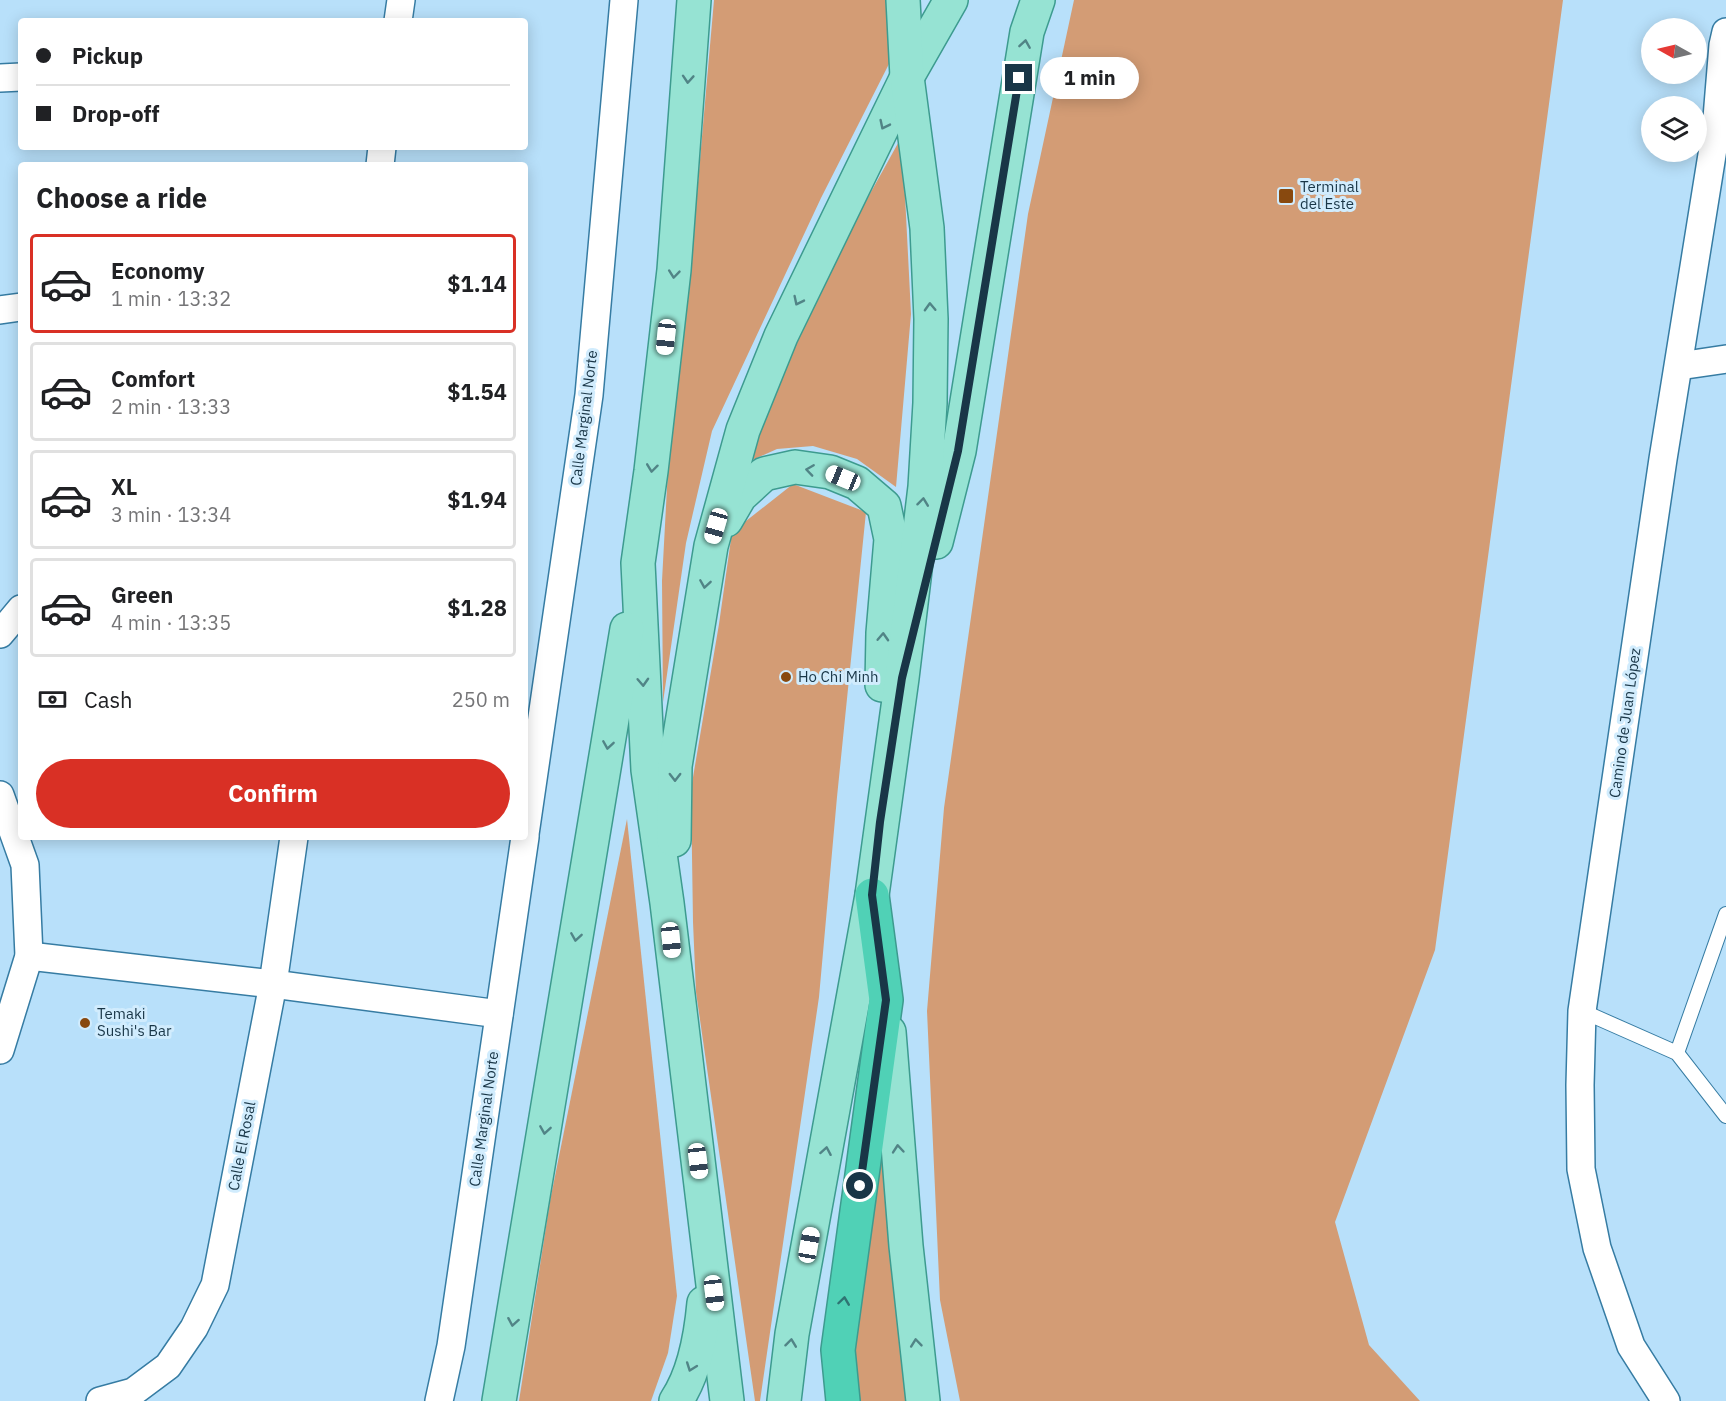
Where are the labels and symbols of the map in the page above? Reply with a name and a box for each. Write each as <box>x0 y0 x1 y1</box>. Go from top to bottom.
north arrow <box>1641 18 1707 84</box>
one-way arrow <box>1018 39 1031 49</box>
callout: 1 min <box>1040 57 1139 99</box>
route end <box>1005 64 1032 91</box>
one-way arrow <box>681 75 694 84</box>
one-way arrow <box>879 119 891 130</box>
place label: Terminal del Este <box>1300 177 1359 213</box>
marker: Terminal del Este <box>1277 187 1295 205</box>
one-way arrow <box>668 269 680 278</box>
one-way arrow <box>794 294 806 305</box>
one-way arrow <box>924 302 937 311</box>
car <box>655 318 677 356</box>
street label: Calle Marginal Norte <box>566 349 601 487</box>
one-way arrow <box>646 463 658 472</box>
car <box>823 463 863 493</box>
one-way arrow <box>806 464 815 476</box>
one-way arrow <box>916 497 929 506</box>
car <box>702 506 730 546</box>
one-way arrow <box>699 580 711 589</box>
one-way arrow <box>877 633 890 642</box>
street label: Camino de Juan López <box>1605 647 1644 799</box>
place label: Ho Chi Minh <box>798 667 879 686</box>
marker: Ho Chi Minh <box>779 670 793 684</box>
one-way arrow <box>637 678 650 687</box>
one-way arrow <box>602 739 615 749</box>
one-way arrow <box>669 773 681 782</box>
car <box>660 921 682 959</box>
one-way arrow <box>571 932 583 942</box>
place label: Temaki Sushi's Bar <box>97 1004 172 1040</box>
marker: Temaki Sushi's Bar <box>78 1016 92 1030</box>
street label: Calle Marginal Norte <box>465 1050 502 1188</box>
street label: Calle El Rosal <box>224 1100 259 1192</box>
one-way arrow <box>539 1124 552 1134</box>
car <box>687 1142 709 1180</box>
one-way arrow <box>892 1144 905 1153</box>
one-way arrow <box>819 1146 832 1156</box>
route start <box>846 1172 873 1199</box>
car <box>797 1226 821 1264</box>
car <box>703 1274 725 1312</box>
one-way arrow <box>838 1297 850 1306</box>
one-way arrow <box>508 1317 520 1327</box>
one-way arrow <box>784 1338 797 1348</box>
one-way arrow <box>910 1338 923 1347</box>
one-way arrow <box>686 1361 699 1372</box>

